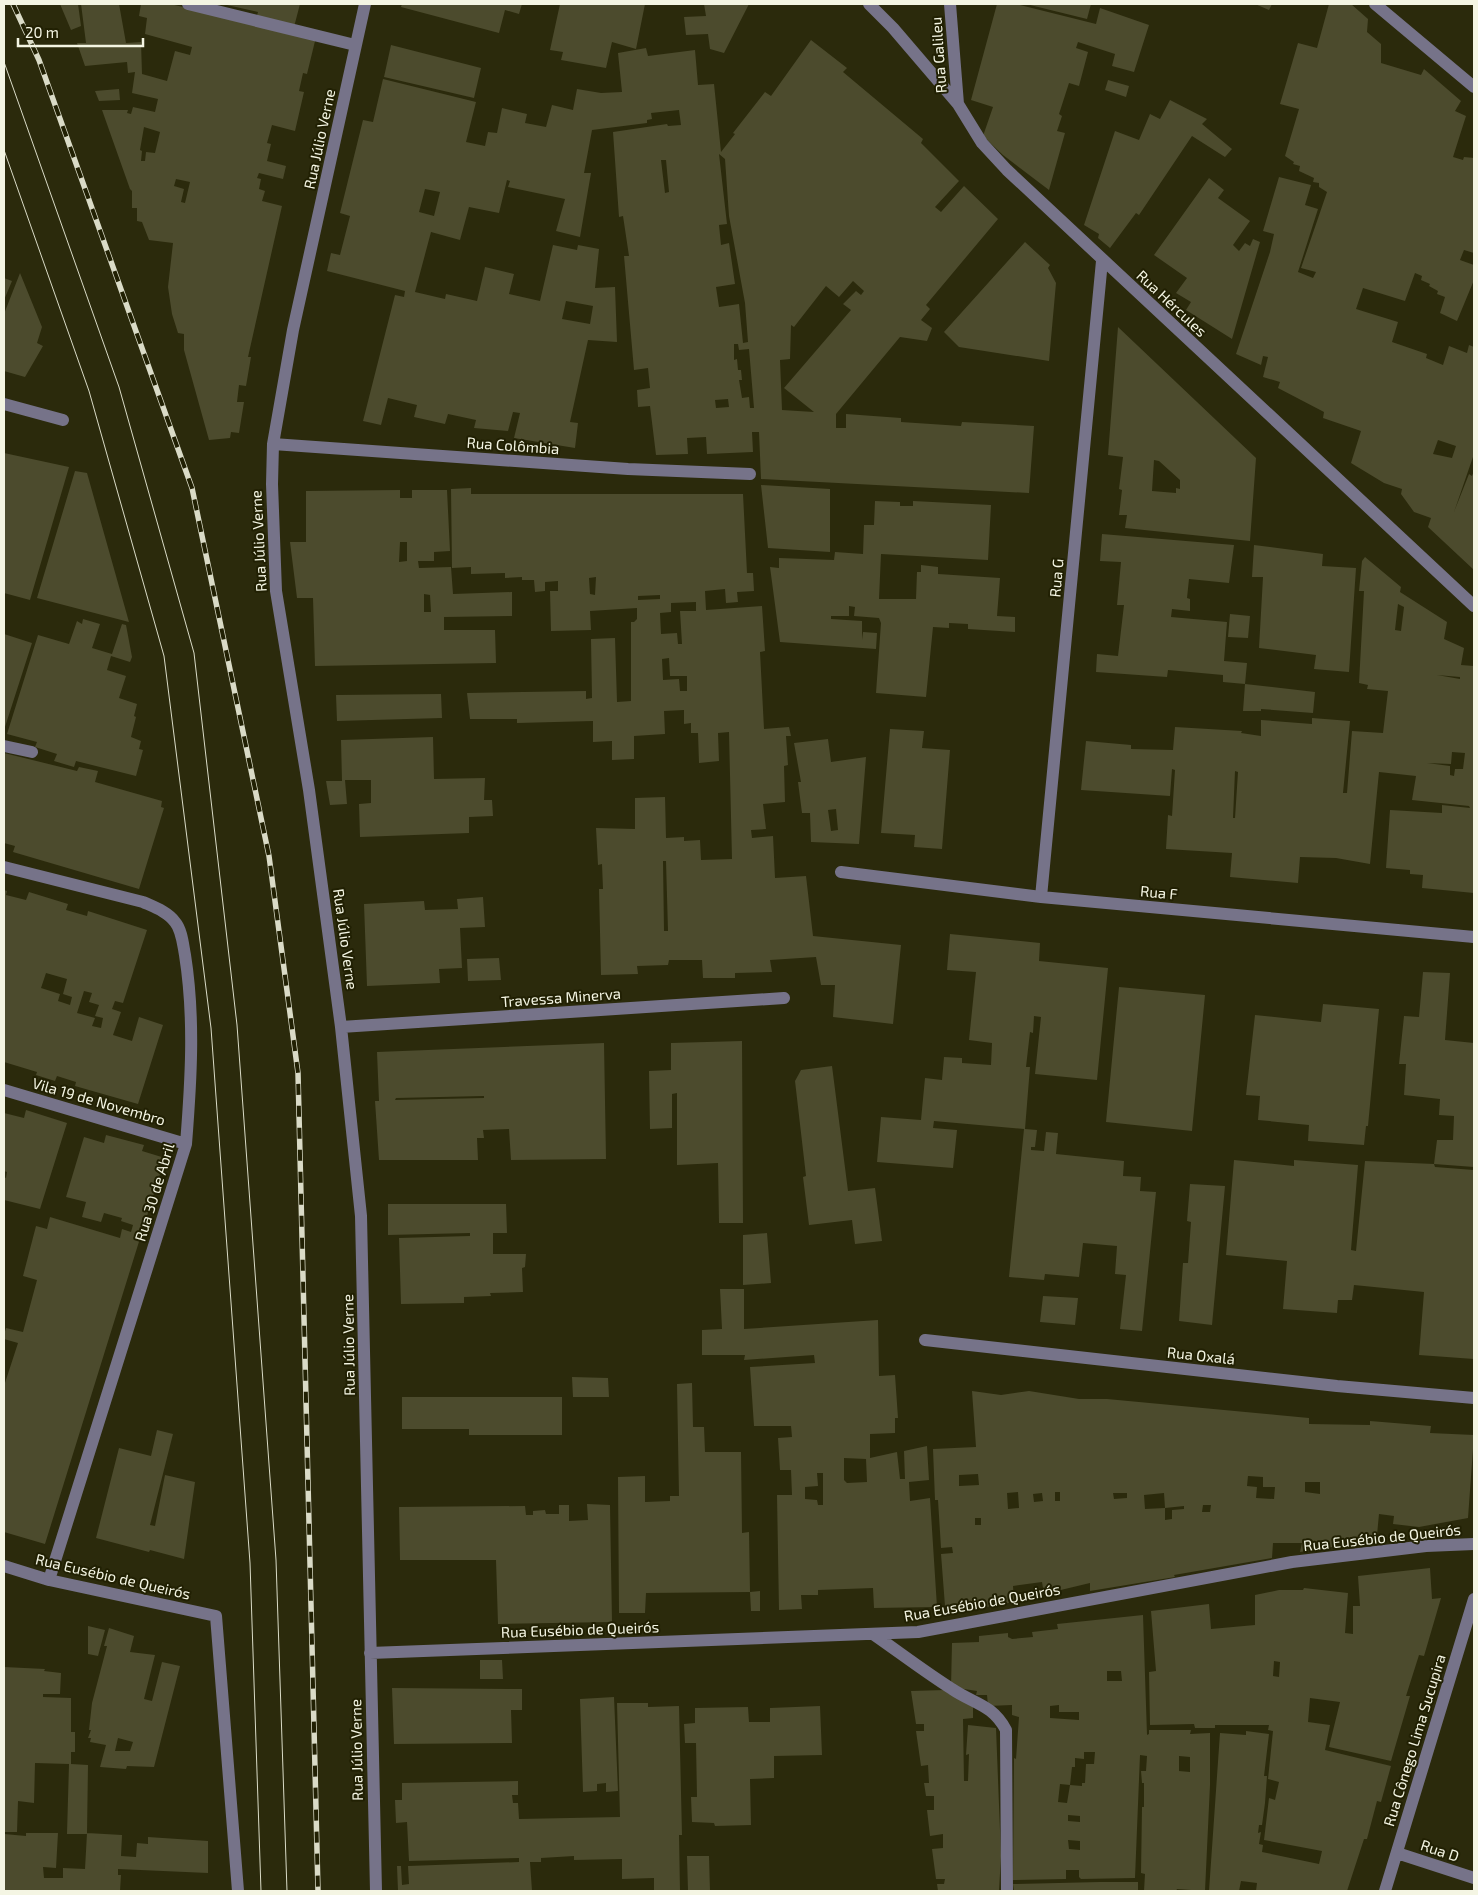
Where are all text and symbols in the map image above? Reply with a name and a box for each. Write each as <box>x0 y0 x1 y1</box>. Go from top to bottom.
scale bar <box>18 15 142 47</box>
street label: Rua Galileu <box>926 16 950 94</box>
text: 20 m <box>25 23 59 41</box>
street label: Rua Júlio Verne <box>300 87 338 191</box>
street label: Rua Hércules <box>1133 266 1211 340</box>
street label: Rua Colômbia <box>466 433 560 457</box>
street label: Rua Júlio Verne <box>246 490 270 592</box>
street label: Rua G <box>1045 558 1067 598</box>
street label: Rua F <box>1140 881 1178 903</box>
street label: Rua Júlio Verne <box>330 887 362 991</box>
street label: Travessa Minerva <box>500 984 622 1010</box>
street label: Vila 19 de Novembro <box>30 1073 168 1129</box>
street label: Rua 30 de Abril <box>131 1140 178 1243</box>
street label: Rua Júlio Verne <box>338 1294 358 1396</box>
street label: Rua Oxalá <box>1166 1342 1236 1368</box>
street label: Rua Eusébio de Queirós <box>1302 1520 1462 1555</box>
street label: Rua Eusébio de Queirós <box>34 1549 192 1604</box>
street label: Rua Eusébio de Queirós <box>902 1579 1062 1626</box>
street label: Rua Eusébio de Queirós <box>500 1617 660 1642</box>
street label: Rua Cônego Lima Sucupira <box>1379 1652 1449 1828</box>
street label: Rua Júlio Verne <box>346 1699 366 1801</box>
street label: Rua D <box>1418 1835 1462 1865</box>

